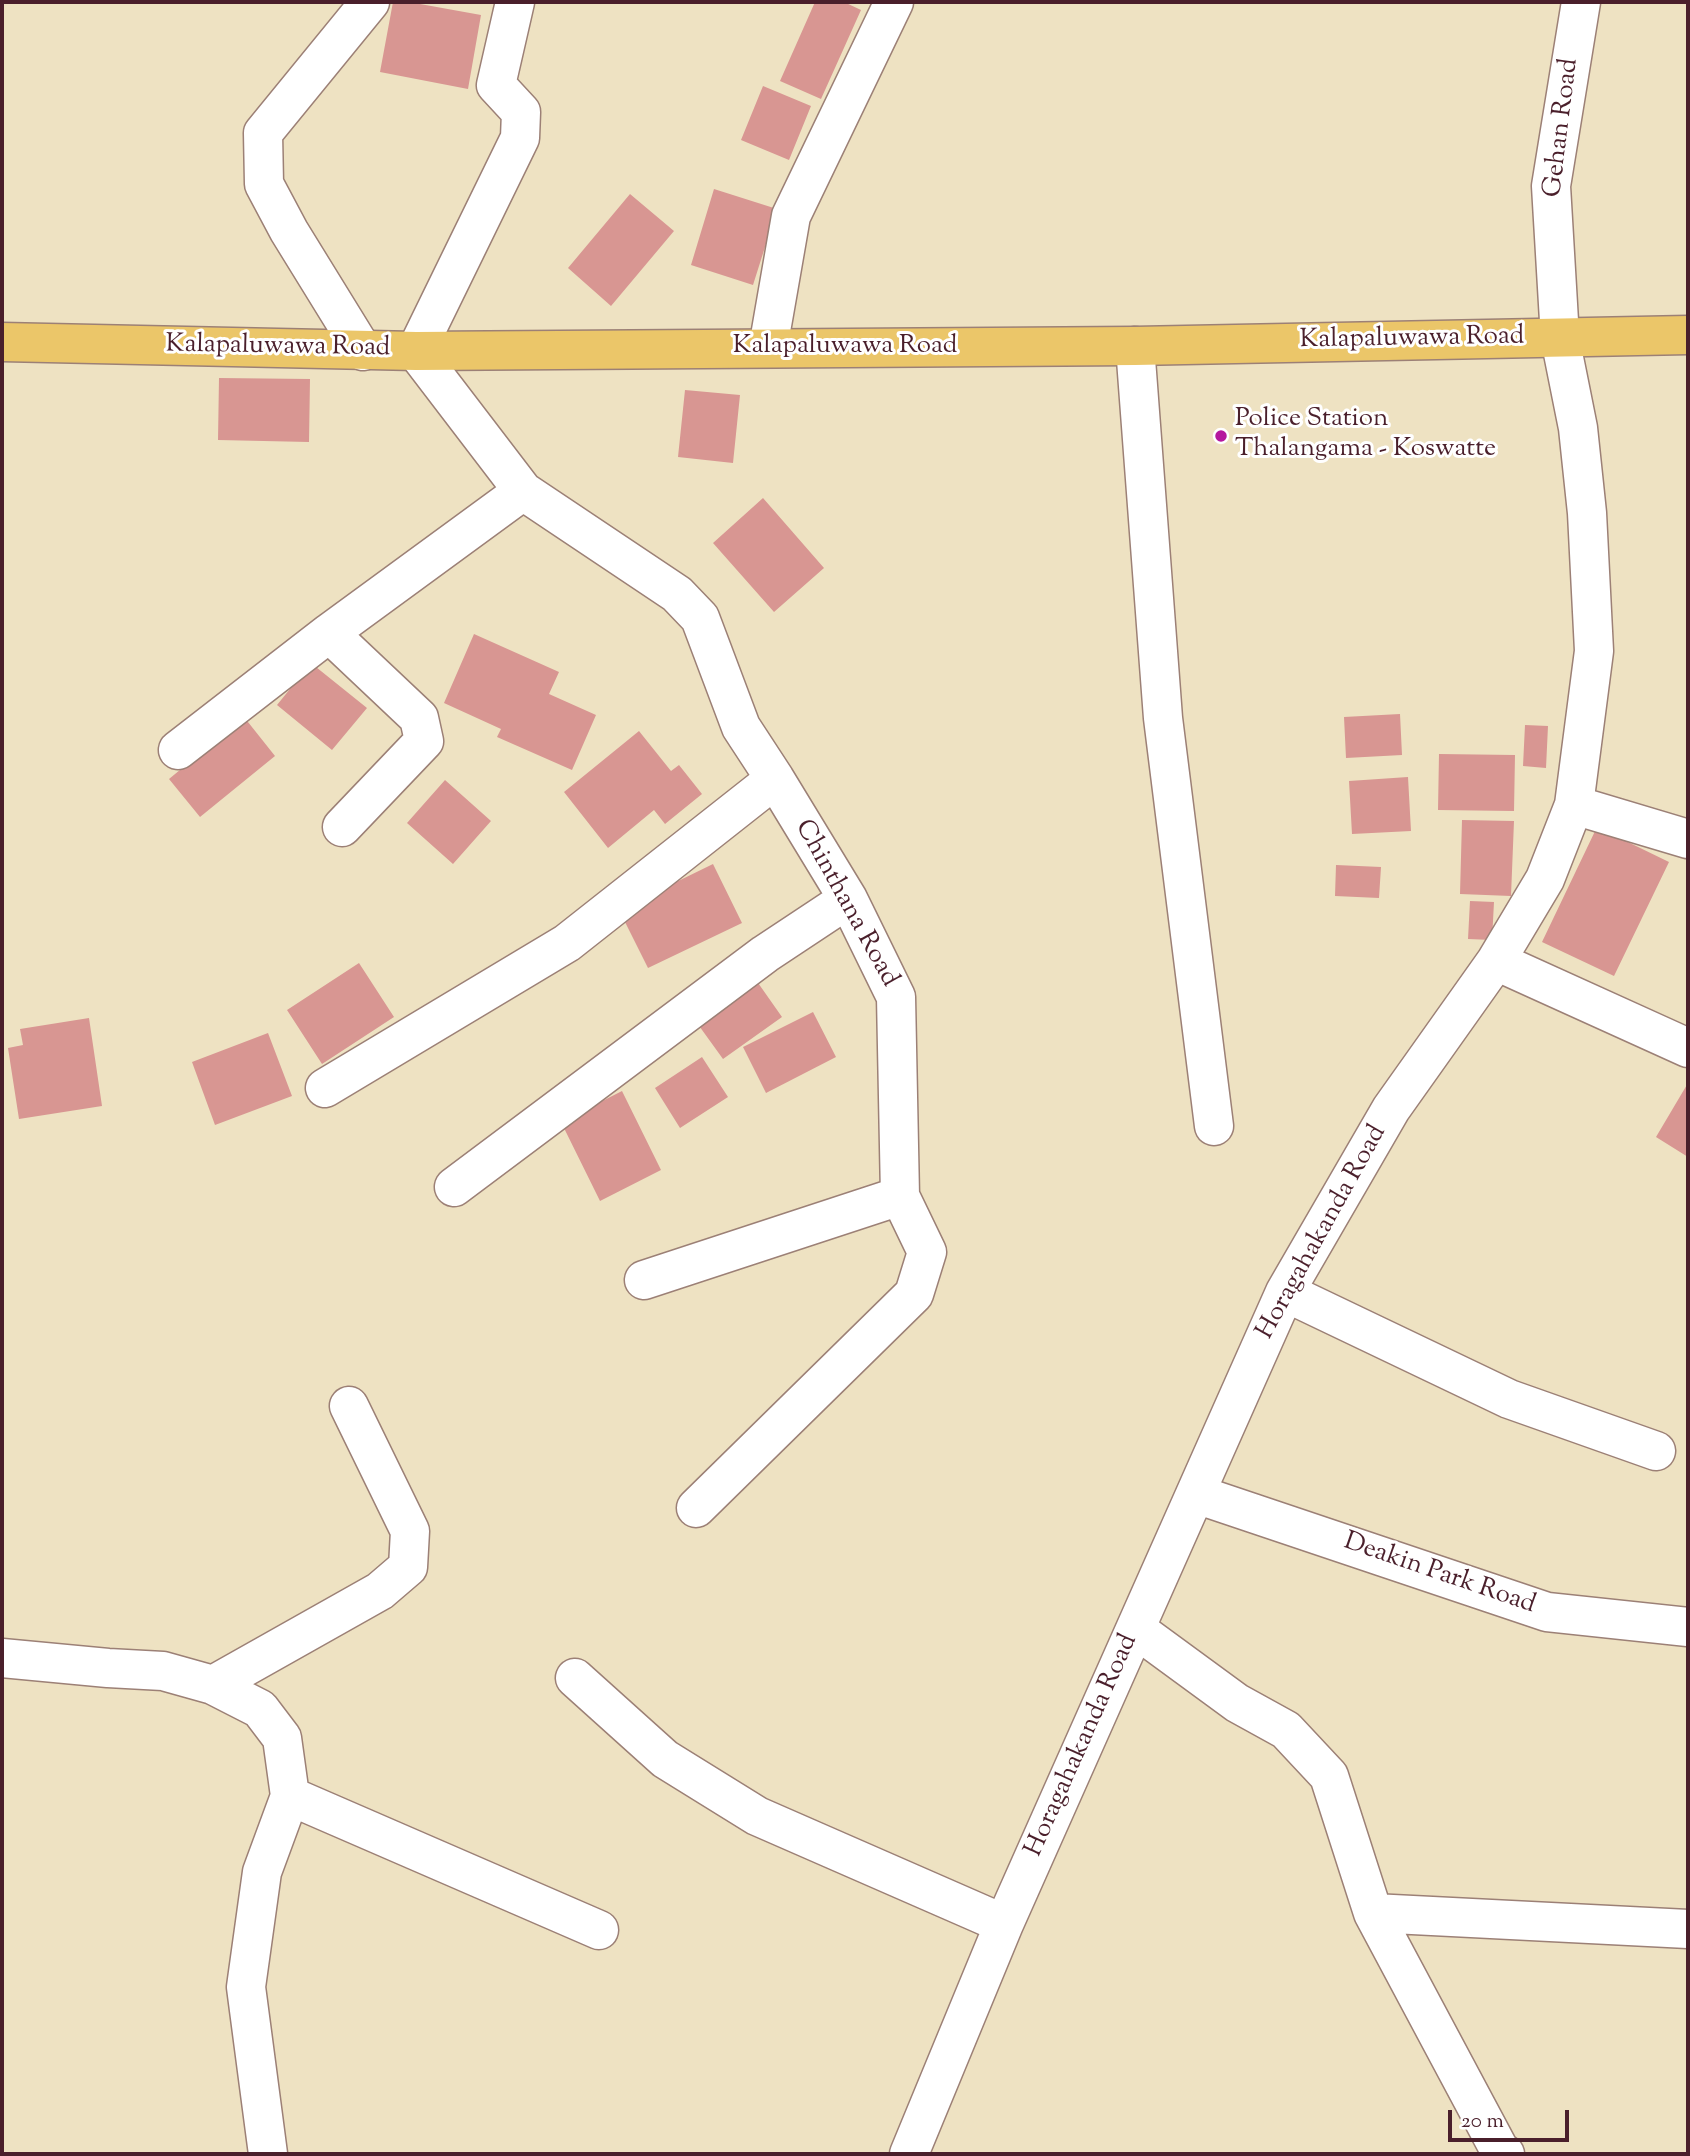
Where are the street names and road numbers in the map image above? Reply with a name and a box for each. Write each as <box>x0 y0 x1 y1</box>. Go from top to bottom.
street label: Gehan Road <box>1539 57 1587 199</box>
street label: Kalapaluwawa Road <box>1299 322 1525 358</box>
street label: Kalapaluwawa Road <box>165 330 391 366</box>
street label: Kalapaluwawa Road <box>733 332 957 364</box>
street label: Chinthana Road <box>786 815 904 993</box>
street label: Horagahakanda Road <box>1251 1120 1395 1346</box>
street label: Deakin Park Road <box>1339 1528 1539 1622</box>
street label: Horagahakanda Road <box>1020 1630 1146 1862</box>

